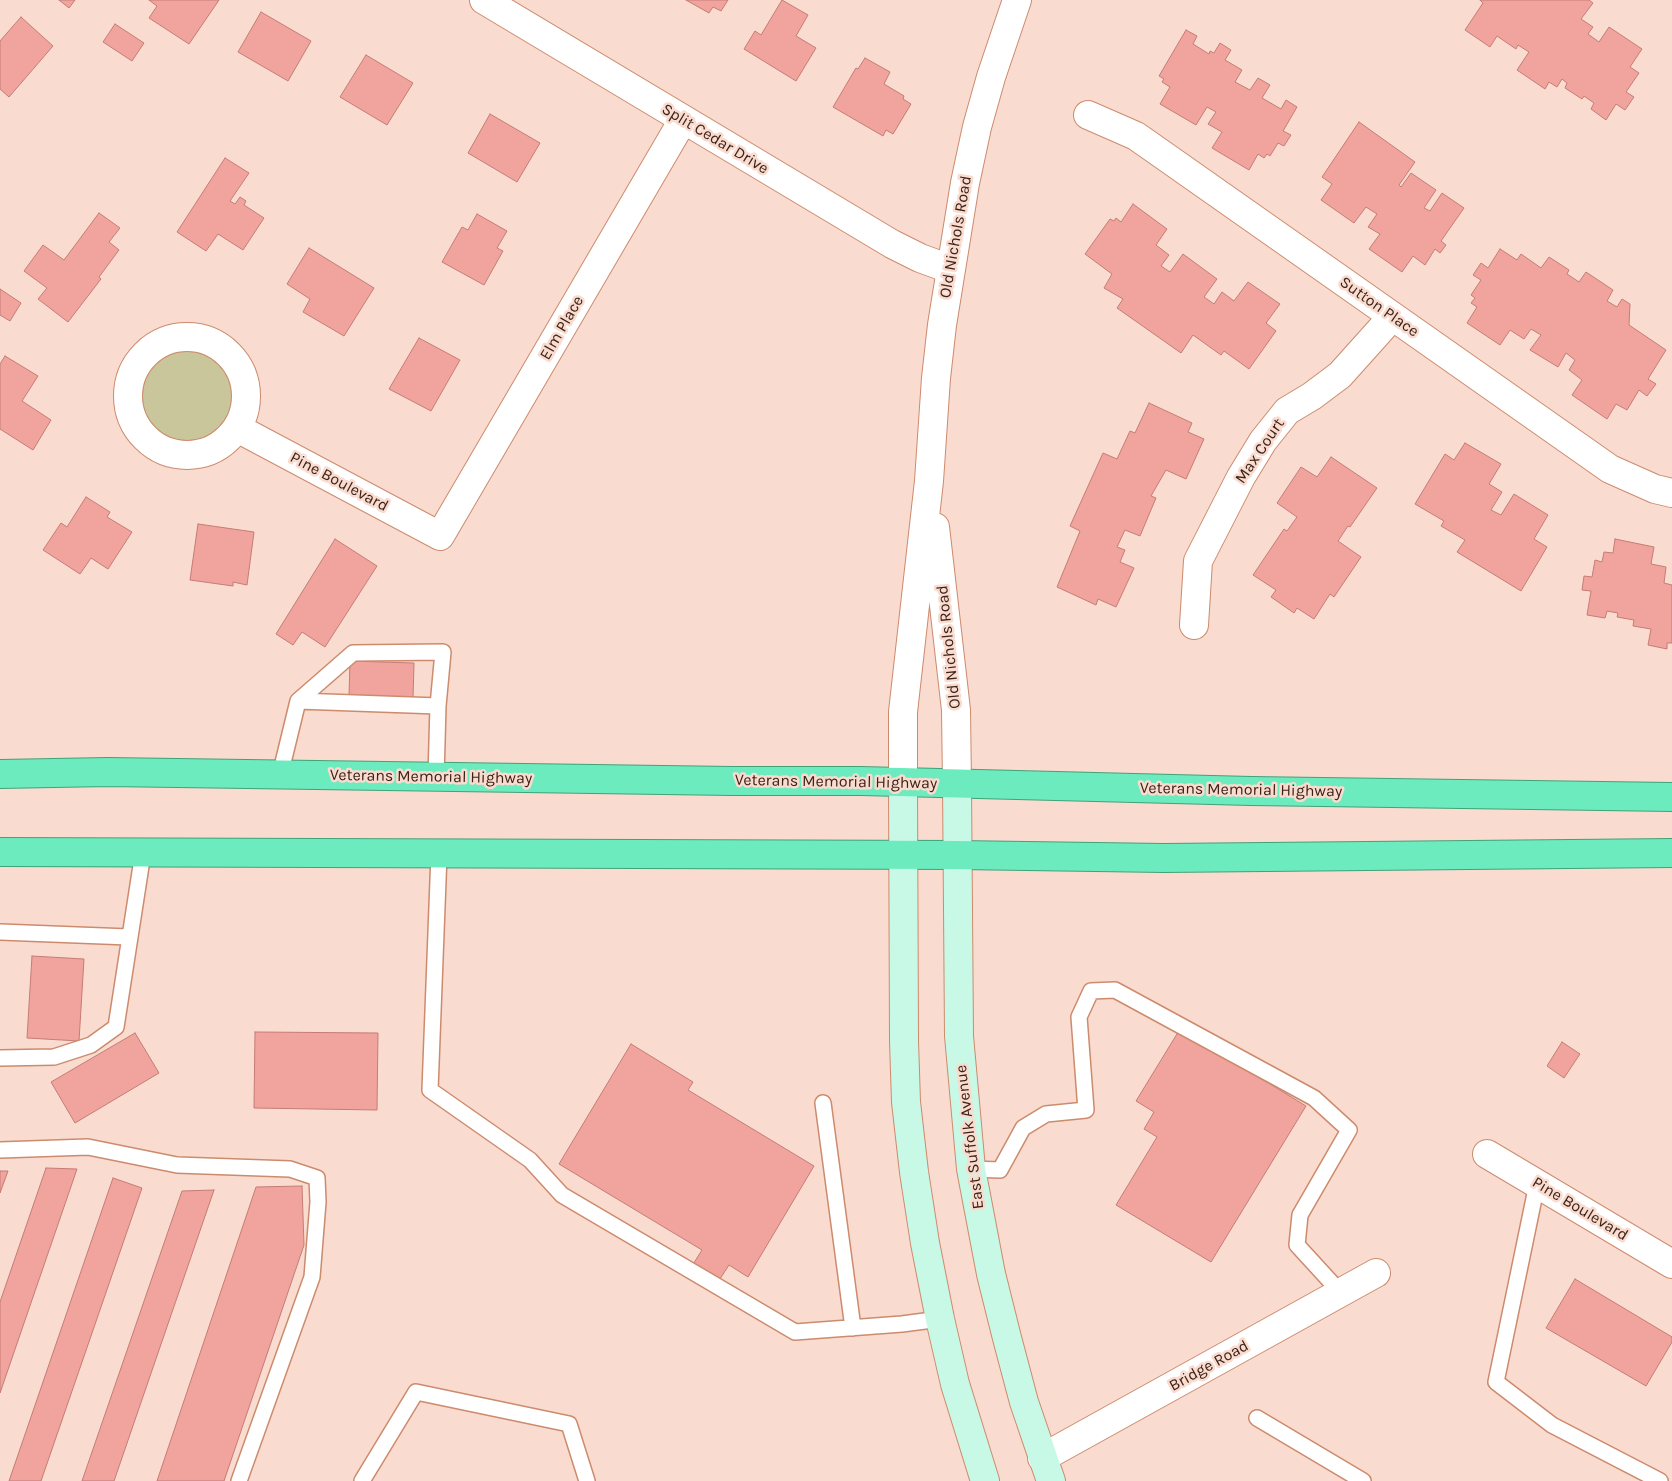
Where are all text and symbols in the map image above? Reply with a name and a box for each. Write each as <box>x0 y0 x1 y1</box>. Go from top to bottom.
street label: Split Cedar Drive <box>658 100 772 178</box>
street label: Old Nichols Road <box>936 174 976 300</box>
street label: Sutton Place <box>1336 273 1422 341</box>
street label: Elm Place <box>536 293 588 363</box>
street label: Max Court <box>1231 415 1289 487</box>
street label: Pine Boulevard <box>287 448 391 516</box>
street label: Old Nichols Road <box>933 584 965 710</box>
street label: Veterans Memorial Highway <box>330 766 532 788</box>
street label: Veterans Memorial Highway <box>735 771 937 793</box>
street label: Veterans Memorial Highway <box>1140 779 1342 801</box>
street label: East Suffolk Avenue <box>952 1064 988 1210</box>
street label: Pine Boulevard <box>1529 1173 1631 1245</box>
street label: Bridge Road <box>1166 1336 1252 1396</box>

